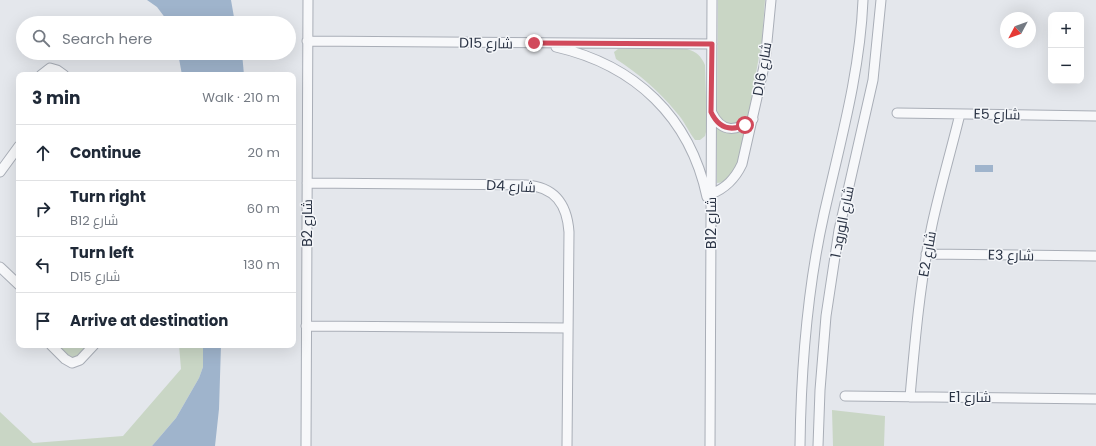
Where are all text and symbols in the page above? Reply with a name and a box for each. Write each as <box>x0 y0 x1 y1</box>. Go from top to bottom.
north arrow <box>1000 12 1036 48</box>
map controls <box>1048 12 1084 84</box>
button: + <box>1048 12 1084 48</box>
search box <box>16 16 296 60</box>
icon: search <box>30 27 52 49</box>
text: Search here <box>62 28 152 49</box>
street label: D15 شارع <box>459 33 513 53</box>
route end <box>525 34 543 52</box>
street label: D16 شارع <box>747 41 777 97</box>
button: − <box>1048 48 1084 84</box>
text: 3 min <box>32 86 80 110</box>
text: Walk · 210 m <box>202 88 280 107</box>
street label: E5 شارع <box>973 104 1021 124</box>
route start <box>736 116 754 134</box>
icon: ahead <box>32 142 54 164</box>
text: Continue <box>70 142 141 163</box>
text: 20 m <box>247 143 280 162</box>
street label: D4 شارع <box>486 175 536 197</box>
street label: شارع الورود 1 <box>825 184 859 260</box>
text: Turn right <box>70 186 146 207</box>
street label: B12 شارع <box>701 197 721 249</box>
icon: right <box>32 198 54 220</box>
text: 60 m <box>247 199 280 218</box>
street label: B2 شارع <box>297 199 317 247</box>
text: B12 شارع <box>70 211 118 230</box>
street label: E2 شارع <box>913 230 941 278</box>
text: Turn left <box>70 242 134 263</box>
street label: E3 شارع <box>988 245 1034 265</box>
icon: left <box>32 254 54 276</box>
text: 130 m <box>243 255 280 274</box>
text: D15 شارع <box>70 267 120 286</box>
icon: arrive <box>32 310 54 332</box>
text: Arrive at destination <box>70 310 228 331</box>
street label: E1 شارع <box>949 387 991 407</box>

